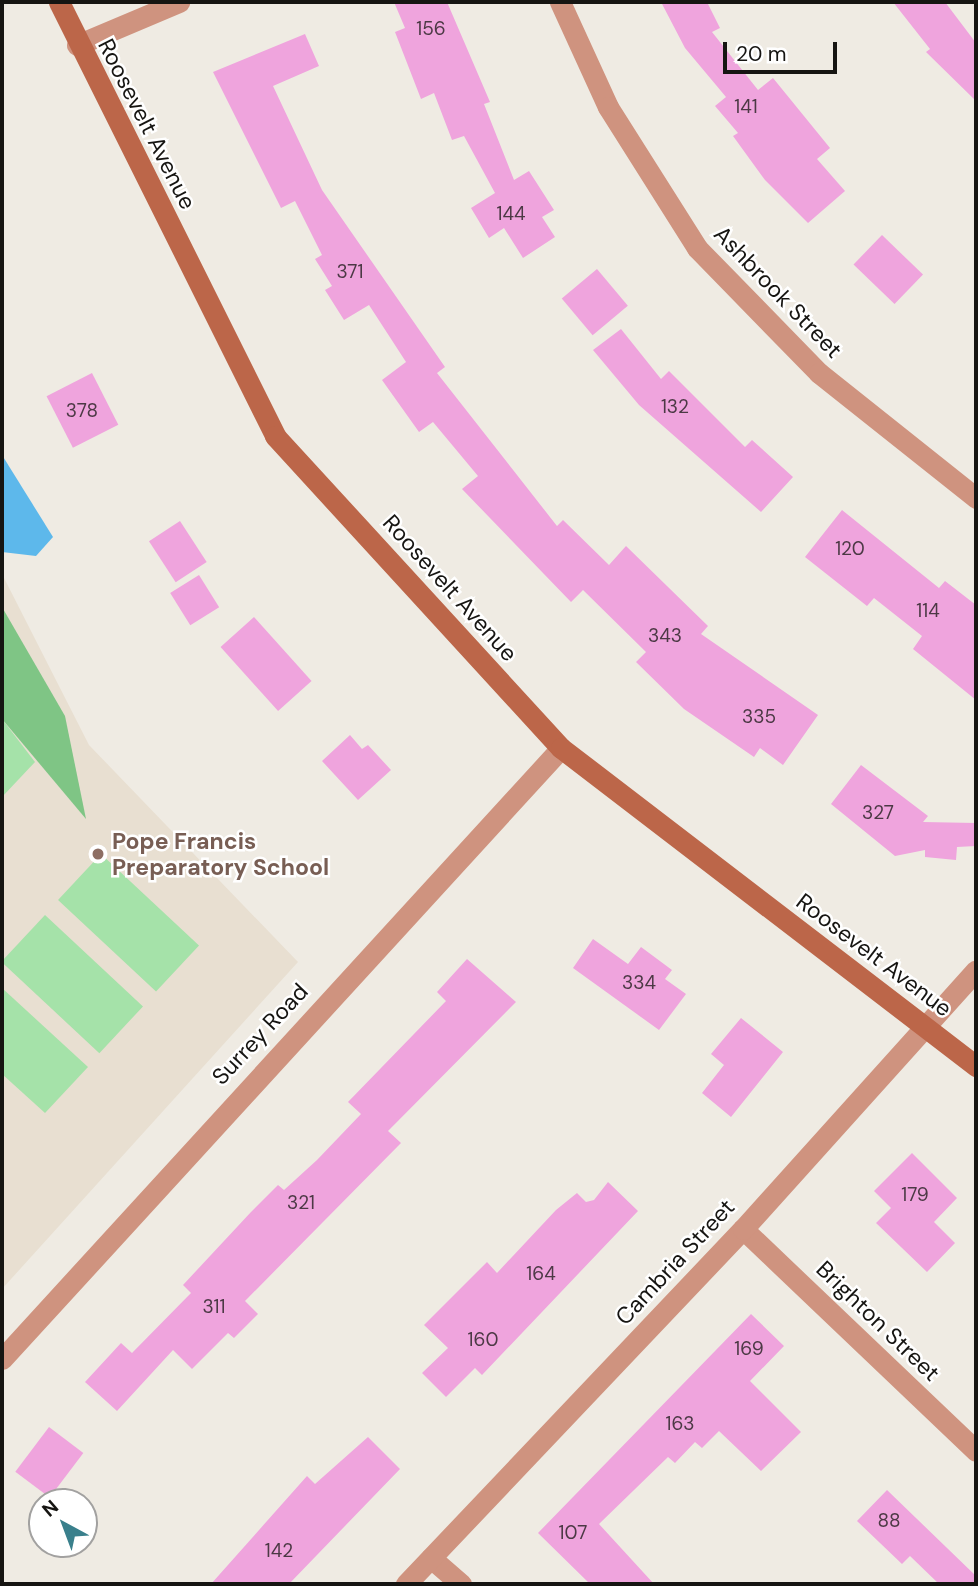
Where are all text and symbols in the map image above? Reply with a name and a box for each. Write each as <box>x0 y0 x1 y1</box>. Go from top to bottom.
house number: 156 <box>416 18 446 40</box>
scale bar <box>726 28 840 72</box>
street label: Roosevelt Avenue <box>92 34 202 214</box>
text: 20 m <box>736 40 787 68</box>
house number: 141 <box>734 96 758 118</box>
house number: 144 <box>497 203 525 225</box>
street label: Ashbrook Street <box>708 220 848 364</box>
house number: 371 <box>336 261 364 283</box>
house number: 132 <box>661 396 689 418</box>
house number: 378 <box>66 400 98 422</box>
street label: Roosevelt Avenue <box>377 509 523 667</box>
house number: 120 <box>835 538 865 560</box>
house number: 114 <box>916 600 940 622</box>
house number: 343 <box>648 625 682 647</box>
house number: 335 <box>742 706 776 728</box>
house number: 327 <box>862 802 894 824</box>
place label: Pope Francis Preparatory School <box>112 827 329 881</box>
marker: Pope Francis Preparatory School <box>90 846 106 862</box>
street label: Roosevelt Avenue <box>791 888 957 1022</box>
house number: 334 <box>622 972 656 994</box>
street label: Surrey Road <box>206 978 314 1090</box>
house number: 179 <box>901 1184 929 1206</box>
house number: 321 <box>287 1192 315 1214</box>
street label: Cambria Street <box>610 1193 740 1331</box>
street label: Brighton Street <box>811 1255 945 1387</box>
house number: 164 <box>526 1263 556 1285</box>
house number: 311 <box>203 1296 225 1318</box>
house number: 160 <box>468 1329 498 1351</box>
house number: 169 <box>734 1338 764 1360</box>
house number: 163 <box>665 1413 695 1435</box>
north arrow <box>28 1488 98 1558</box>
text: N <box>37 1494 64 1522</box>
house number: 88 <box>877 1510 901 1532</box>
house number: 107 <box>559 1522 587 1544</box>
house number: 142 <box>265 1540 293 1562</box>

